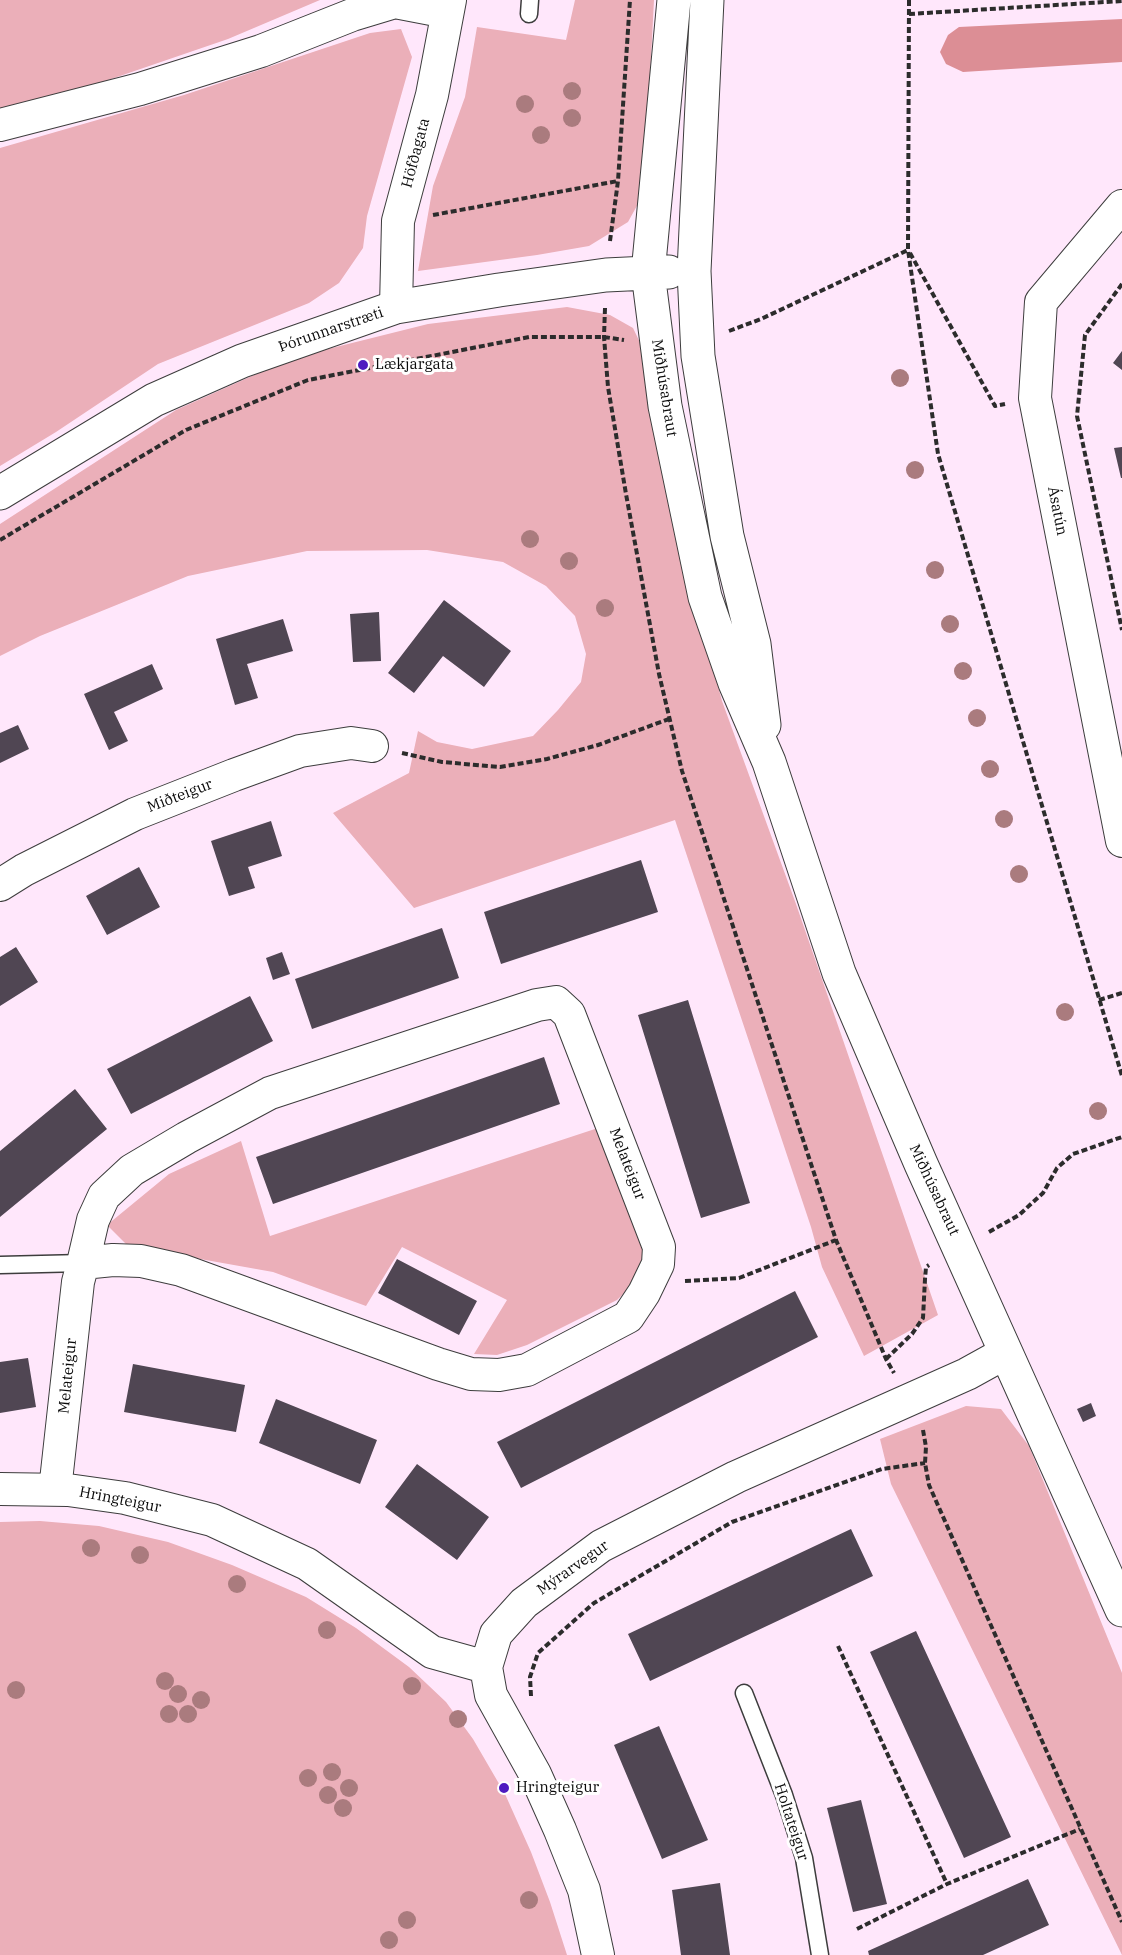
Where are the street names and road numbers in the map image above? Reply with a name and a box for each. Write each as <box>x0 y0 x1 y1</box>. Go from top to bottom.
street label: Höfðagata <box>398 116 434 190</box>
street label: Þórunnarstræti <box>276 304 386 356</box>
street label: Miðhúsabraut <box>647 338 681 438</box>
street label: Ásatún <box>1043 485 1071 537</box>
street label: Miðteigur <box>145 775 215 817</box>
street label: Melateigur <box>605 1125 649 1203</box>
street label: Miðhúsabraut <box>905 1142 963 1238</box>
street label: Melateigur <box>55 1337 81 1415</box>
street label: Hringteigur <box>78 1483 162 1517</box>
street label: Mýrarvegur <box>534 1537 612 1599</box>
street label: Holtateigur <box>770 1781 812 1863</box>

